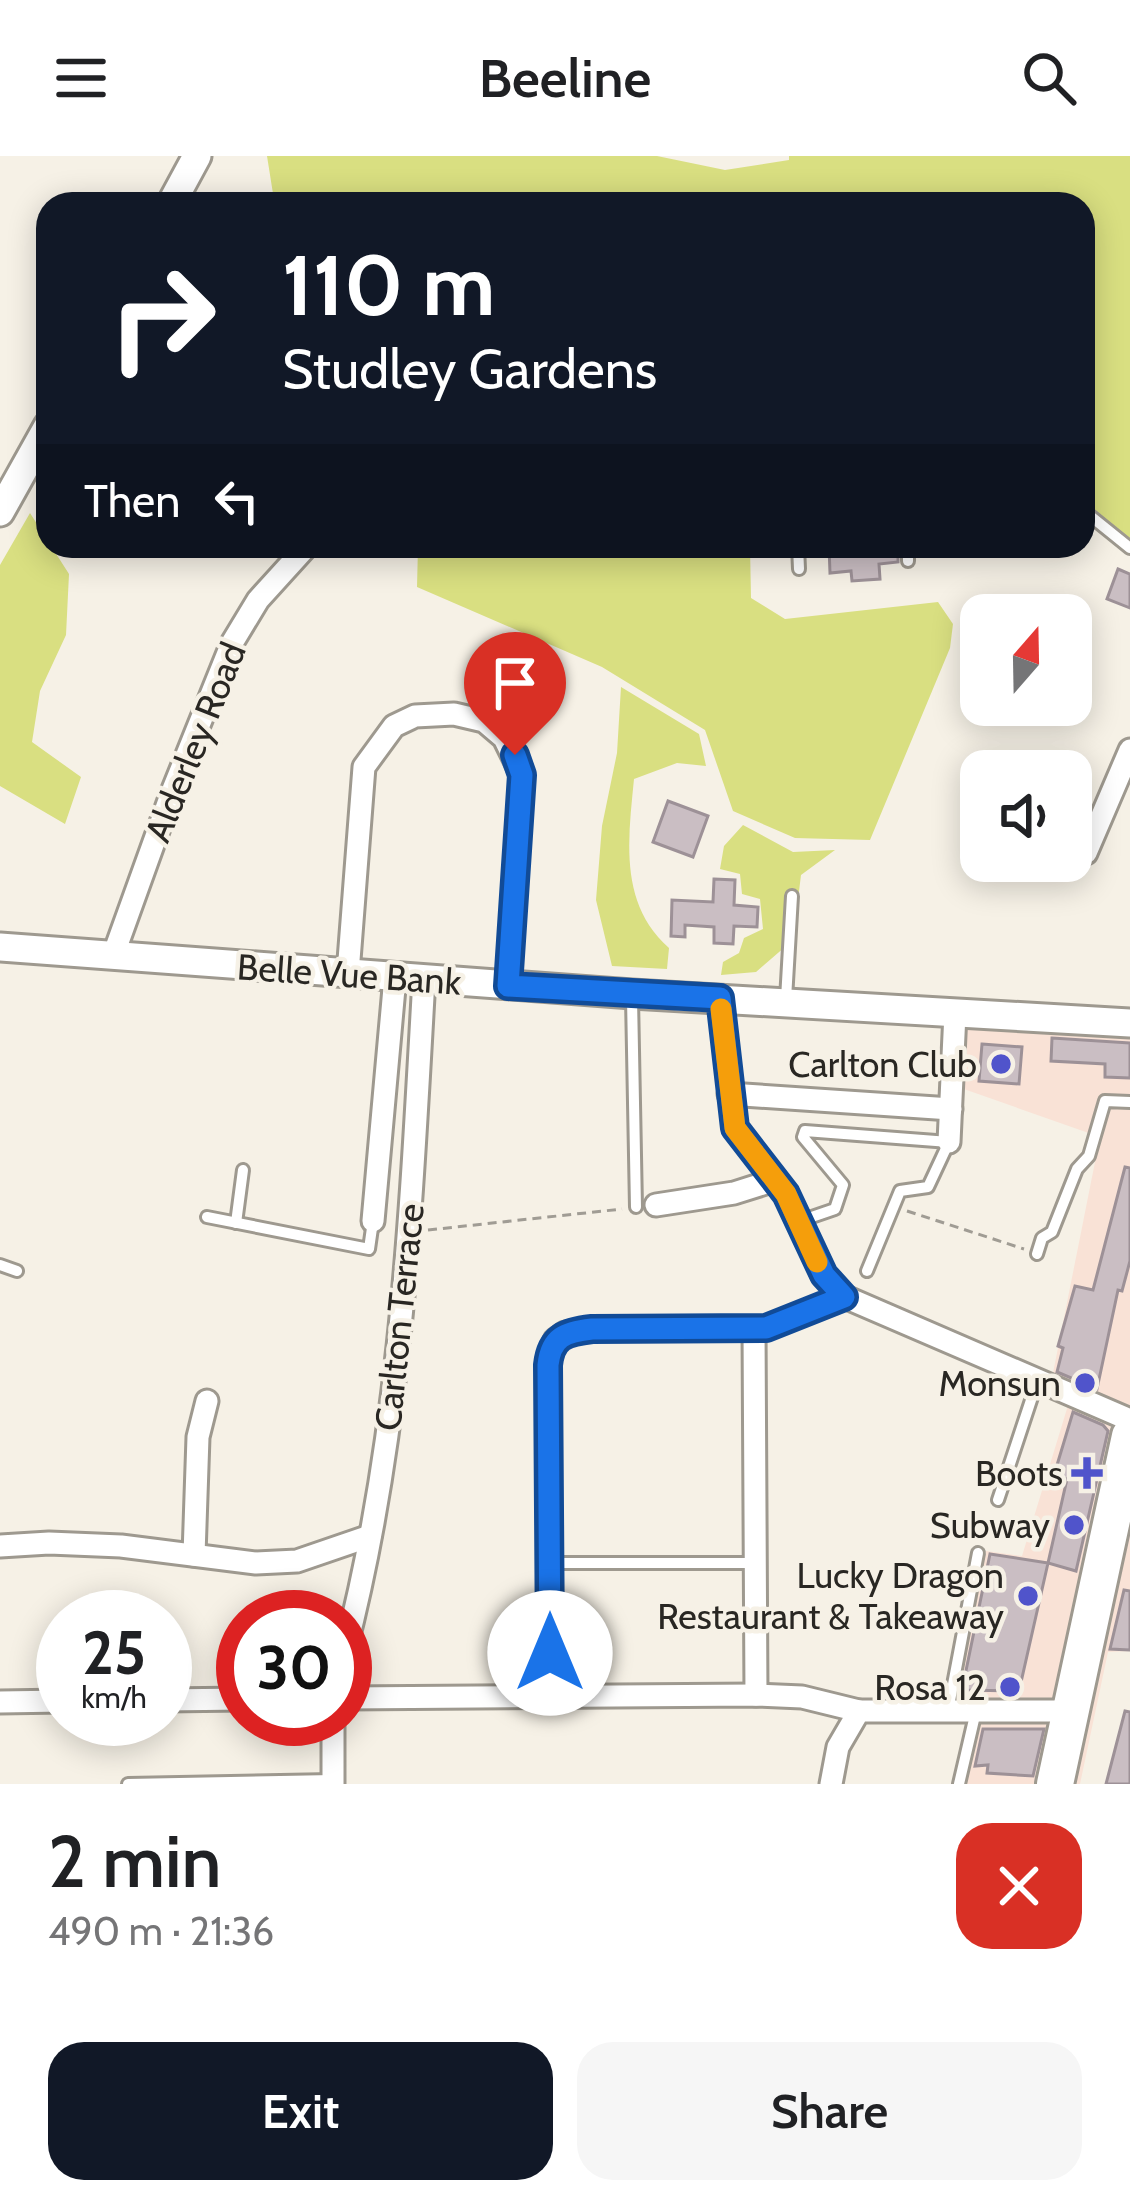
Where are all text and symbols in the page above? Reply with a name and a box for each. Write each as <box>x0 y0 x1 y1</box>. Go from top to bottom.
icon: menu <box>48 45 114 111</box>
text: Beeline <box>479 45 651 111</box>
icon: search <box>1016 45 1082 111</box>
text: 110 m <box>282 234 495 336</box>
icon: right <box>84 240 240 396</box>
text: Studley Gardens <box>282 336 657 402</box>
icon: left <box>204 468 270 534</box>
text: Then <box>84 474 180 528</box>
north arrow <box>960 594 1092 726</box>
map controls <box>960 594 1092 882</box>
pin <box>464 632 566 755</box>
street label: Alderley Road <box>135 636 255 848</box>
icon: arrive <box>482 650 548 716</box>
button: sound <box>960 750 1092 882</box>
street label: Belle Vue Bank <box>236 944 463 1004</box>
place label: Carlton Club <box>788 1042 977 1086</box>
marker: Carlton Club <box>988 1051 1014 1077</box>
street label: Carlton Terrace <box>365 1201 433 1433</box>
place label: Monsun <box>938 1361 1061 1405</box>
marker: Monsun <box>1072 1370 1098 1396</box>
place label: Boots <box>975 1451 1063 1495</box>
marker: Boots <box>1074 1460 1100 1486</box>
place label: Subway <box>930 1503 1050 1547</box>
marker: Subway <box>1061 1512 1087 1538</box>
place label: Lucky Dragon Restaurant & Takeaway <box>657 1553 1004 1638</box>
marker: Lucky Dragon Restaurant & Takeaway <box>1015 1583 1041 1609</box>
speed limit sign: 30 <box>216 1590 372 1746</box>
position arrow <box>487 1590 613 1716</box>
text: 25 <box>82 1616 146 1689</box>
place label: Rosa 12 <box>874 1665 986 1709</box>
marker: Rosa 12 <box>997 1674 1023 1700</box>
text: km/h <box>81 1679 147 1716</box>
text: 2 min <box>48 1818 221 1905</box>
button: close <box>956 1823 1082 1949</box>
text: 490 m · 21:36 <box>48 1907 274 1955</box>
button: Exit <box>48 2042 553 2180</box>
button: Share <box>577 2042 1082 2180</box>

